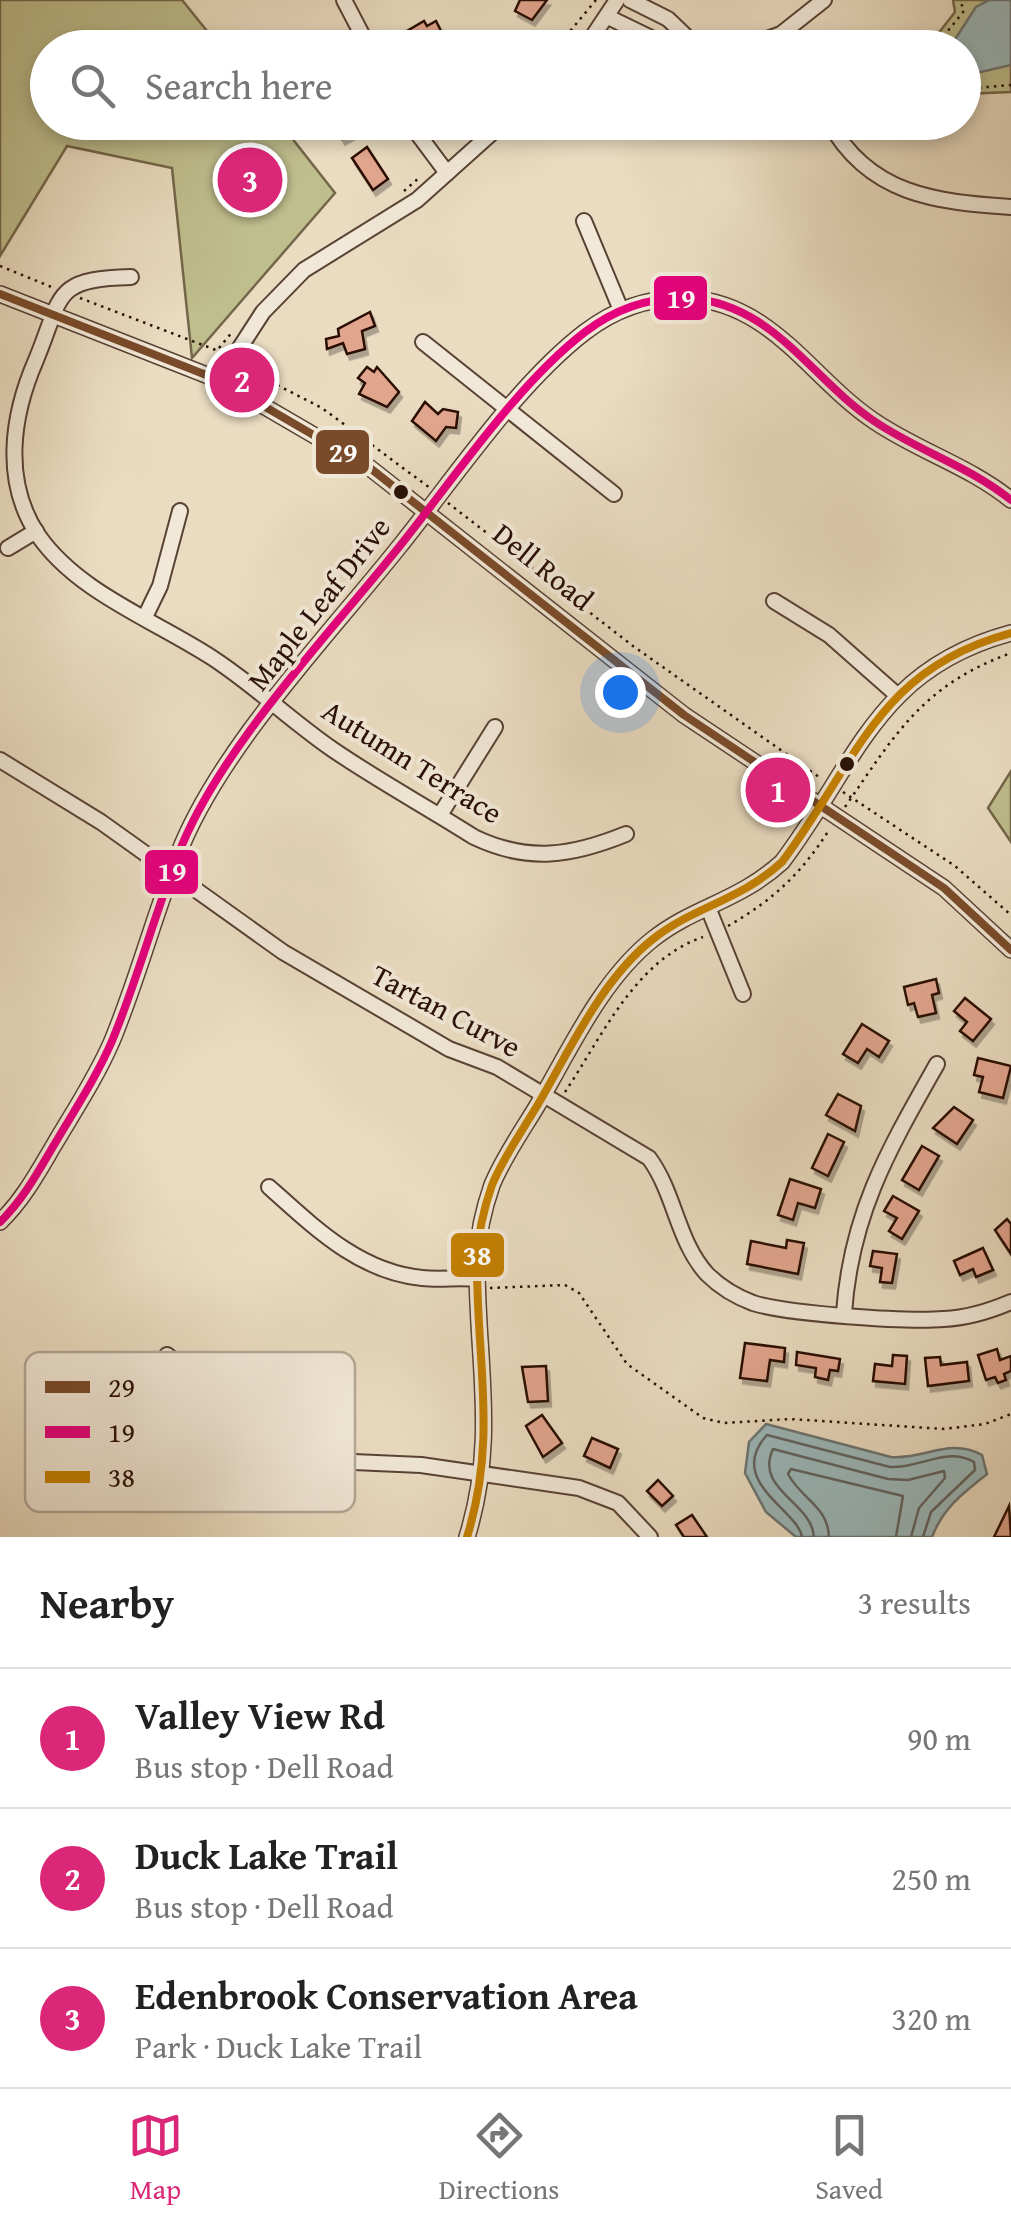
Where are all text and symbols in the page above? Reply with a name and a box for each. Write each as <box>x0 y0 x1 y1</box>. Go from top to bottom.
search box <box>30 30 981 140</box>
text: Search here <box>145 57 333 113</box>
icon: search <box>65 58 120 113</box>
pin: 3 <box>218 142 282 218</box>
line badge: 19 <box>652 274 709 322</box>
text: 19 <box>666 277 696 318</box>
pin: 2 <box>210 342 274 418</box>
line badge: 29 <box>314 428 371 476</box>
text: 29 <box>328 431 358 472</box>
unlabelled marker <box>391 482 411 502</box>
street label: Maple Leaf Drive <box>236 507 400 700</box>
street label: Dell Road <box>484 512 604 621</box>
your location <box>595 667 646 718</box>
street label: Autumn Terrace <box>314 688 511 834</box>
pin: 1 <box>746 752 810 828</box>
unlabelled marker <box>837 754 857 774</box>
line badge: 19 <box>143 848 200 896</box>
text: 19 <box>157 850 187 891</box>
street label: Tartan Curve <box>364 952 529 1068</box>
line badge: 38 <box>449 1231 506 1279</box>
text: 38 <box>462 1234 492 1275</box>
legend <box>25 1352 355 1512</box>
text: 29 <box>108 1366 135 1407</box>
text: 19 <box>108 1411 135 1452</box>
text: 38 <box>108 1456 135 1497</box>
text: Nearby <box>40 1572 174 1633</box>
text: 3 results <box>858 1579 971 1626</box>
text: Valley View Rd <box>135 1687 385 1743</box>
text: 1 <box>64 1715 81 1762</box>
text: 90 m <box>907 1715 971 1762</box>
text: Bus stop · Dell Road <box>135 1743 394 1790</box>
text: Duck Lake Trail <box>135 1827 398 1883</box>
text: 2 <box>64 1855 81 1902</box>
text: 250 m <box>892 1855 971 1902</box>
text: Bus stop · Dell Road <box>135 1883 394 1930</box>
text: Edenbrook Conservation Area <box>135 1967 638 2023</box>
text: 3 <box>64 1995 81 2042</box>
text: 320 m <box>892 1995 971 2042</box>
text: Park · Duck Lake Trail <box>135 2023 422 2070</box>
tab: Map <box>128 2108 183 2209</box>
tab: Directions <box>439 2108 559 2209</box>
tab: Saved <box>815 2108 883 2209</box>

